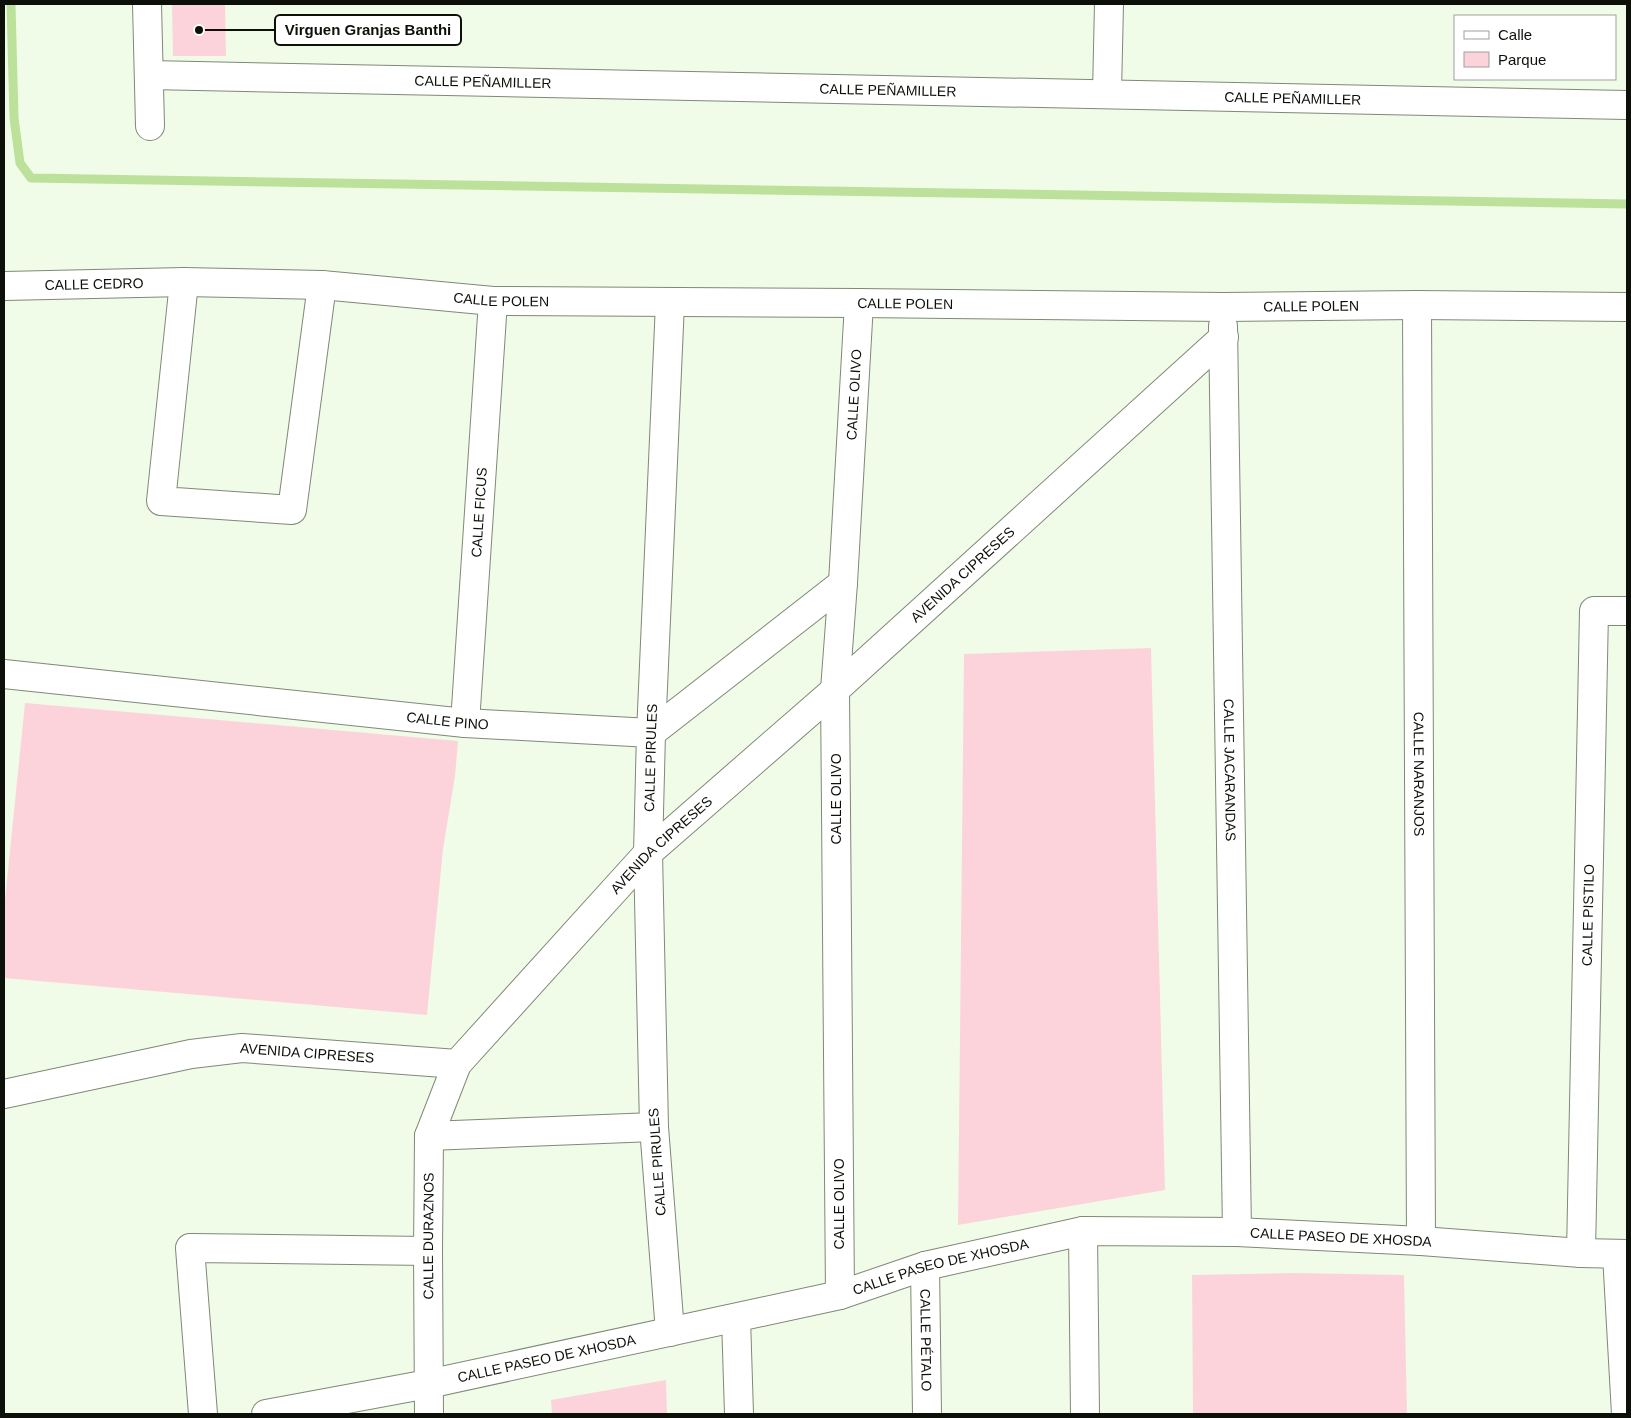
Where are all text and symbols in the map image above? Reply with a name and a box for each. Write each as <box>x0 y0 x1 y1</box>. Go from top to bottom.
callout: Virguen Granjas Banthi <box>275 15 461 45</box>
legend <box>1454 15 1616 80</box>
text: Virguen Granjas Banthi <box>285 21 451 38</box>
text: Calle <box>1498 26 1532 43</box>
text: Parque <box>1498 51 1546 68</box>
street label: CALLE PEÑAMILLER <box>414 72 552 91</box>
street label: CALLE PEÑAMILLER <box>819 81 957 99</box>
street label: CALLE PEÑAMILLER <box>1224 89 1361 108</box>
street label: CALLE CEDRO <box>44 275 144 293</box>
street label: CALLE POLEN <box>453 289 549 309</box>
street label: CALLE POLEN <box>857 295 953 312</box>
street label: CALLE POLEN <box>1263 298 1359 315</box>
street label: CALLE OLIVO <box>843 349 864 441</box>
street label: CALLE FICUS <box>468 467 490 558</box>
street label: AVENIDA CIPRESES <box>907 523 1018 625</box>
street label: CALLE JACARANDAS <box>1221 699 1239 841</box>
street label: CALLE PIRULES <box>641 703 660 812</box>
street label: CALLE PINO <box>406 709 489 732</box>
street label: CALLE NARANJOS <box>1411 712 1427 836</box>
street label: CALLE OLIVO <box>828 753 844 845</box>
street label: AVENIDA CIPRESES <box>607 793 715 897</box>
street label: CALLE PISTILO <box>1579 864 1597 966</box>
street label: AVENIDA CIPRESES <box>240 1040 375 1066</box>
street label: CALLE PIRULES <box>645 1107 669 1217</box>
street label: CALLE OLIVO <box>831 1158 847 1250</box>
street label: CALLE DURAZNOS <box>420 1172 437 1300</box>
street label: CALLE PASEO DE XHOSDA <box>1250 1225 1433 1250</box>
street label: CALLE PASEO DE XHOSDA <box>850 1235 1031 1298</box>
street label: CALLE PÉTALO <box>917 1289 935 1391</box>
street label: CALLE PASEO DE XHOSDA <box>456 1331 638 1385</box>

